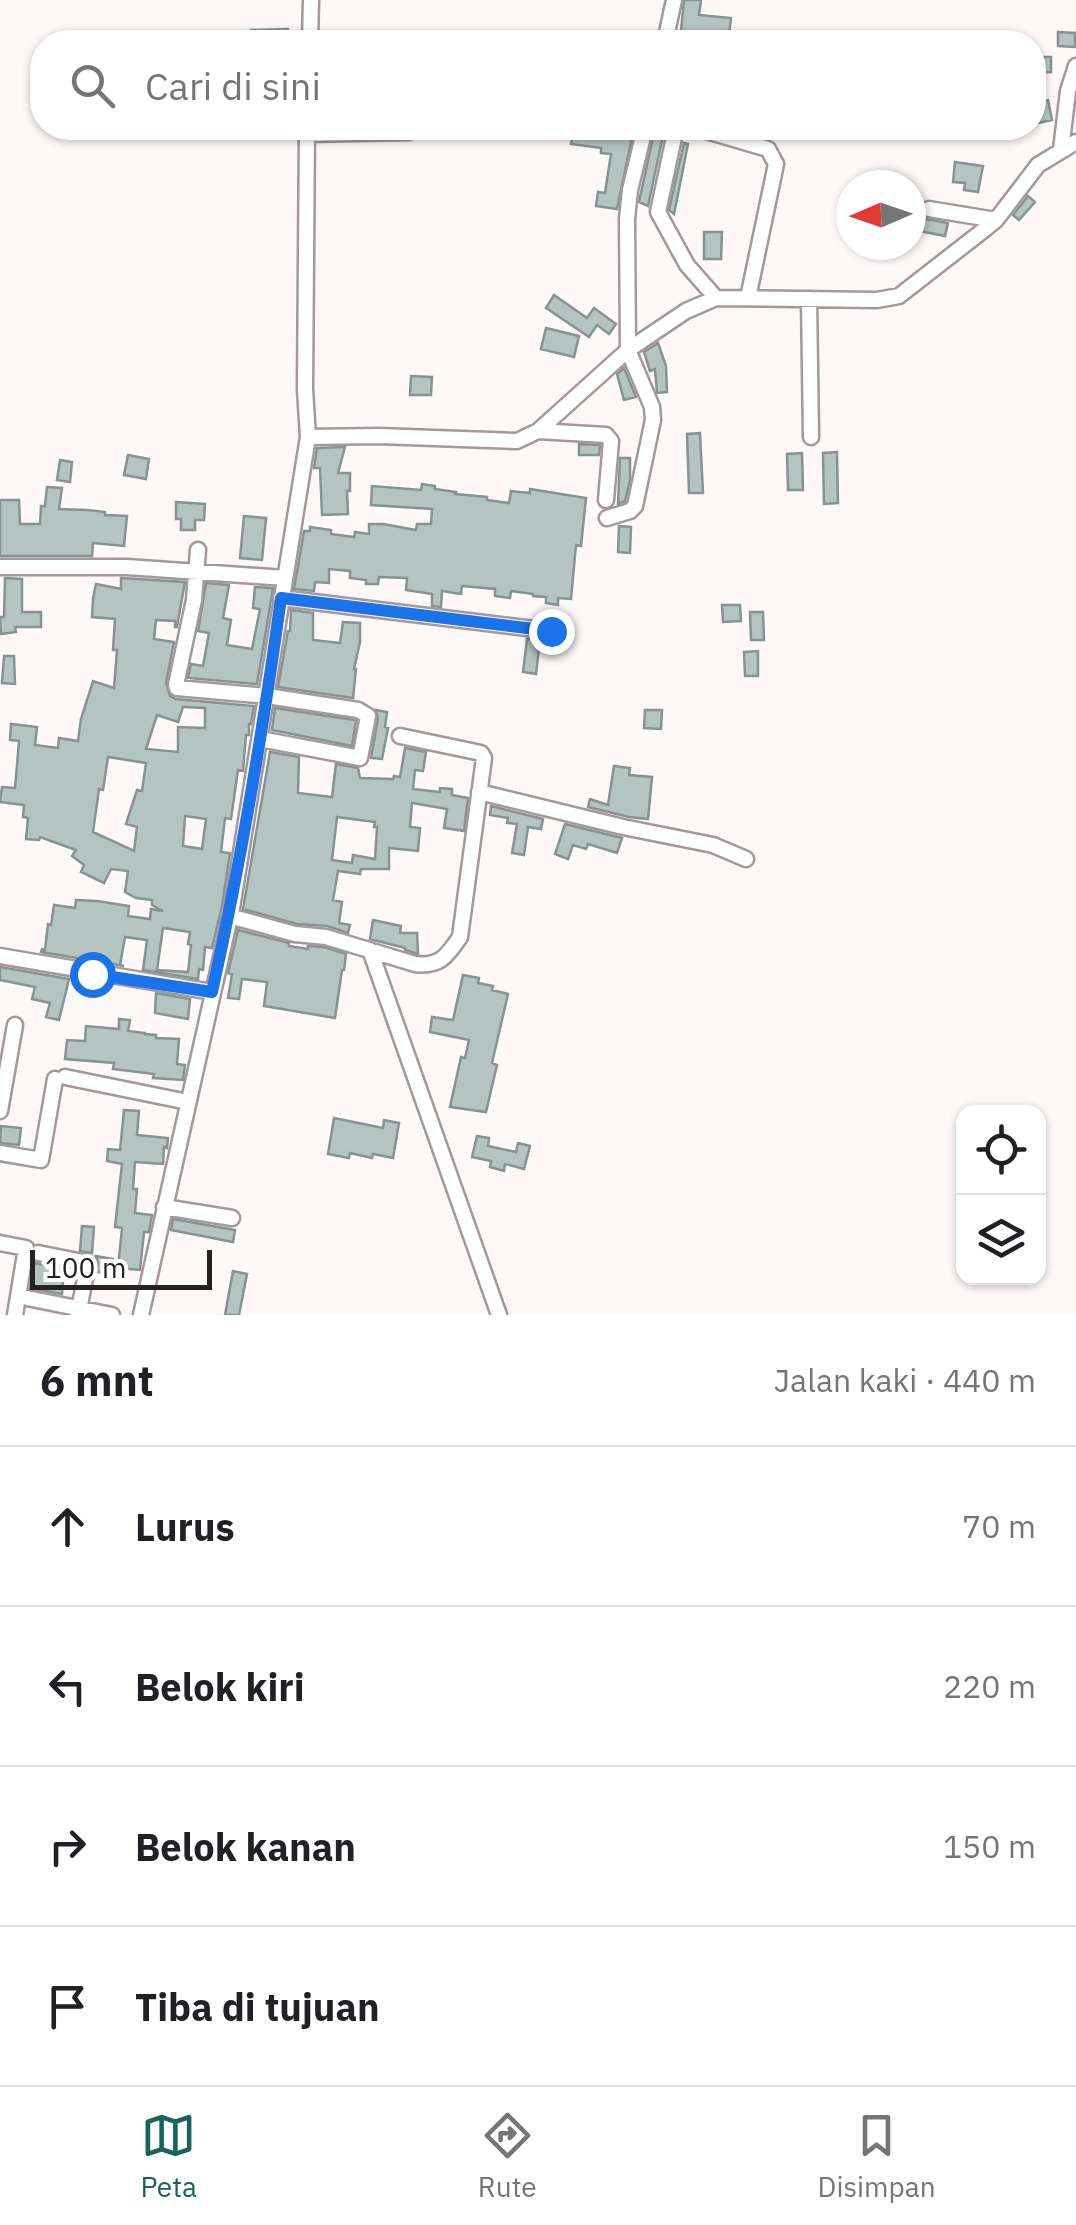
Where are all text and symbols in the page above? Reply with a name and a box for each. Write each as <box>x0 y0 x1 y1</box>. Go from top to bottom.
search box <box>30 30 1046 140</box>
icon: search <box>65 58 120 113</box>
text: Cari di sini <box>145 61 321 110</box>
north arrow <box>836 170 926 260</box>
route end <box>529 609 575 655</box>
route start <box>70 952 116 998</box>
map controls <box>956 1105 1046 1285</box>
button: locate <box>956 1105 1046 1195</box>
button: layers <box>956 1195 1046 1285</box>
scale bar <box>30 1245 212 1290</box>
text: 100 m <box>45 1249 126 1286</box>
text: 6 mnt <box>40 1353 154 1408</box>
text: Jalan kaki · 440 m <box>774 1359 1036 1401</box>
icon: ahead <box>40 1499 95 1554</box>
text: Lurus <box>135 1502 235 1551</box>
text: 70 m <box>962 1505 1036 1547</box>
icon: left <box>40 1659 95 1714</box>
text: Belok kiri <box>135 1662 305 1711</box>
text: 220 m <box>943 1665 1036 1707</box>
icon: right <box>40 1819 95 1874</box>
text: Belok kanan <box>135 1822 356 1871</box>
text: 150 m <box>943 1825 1036 1867</box>
icon: arrive <box>40 1979 95 2034</box>
text: Tiba di tujuan <box>135 1982 380 2031</box>
tab: Peta <box>140 2108 197 2205</box>
tab: Rute <box>478 2108 537 2205</box>
tab: Disimpan <box>818 2108 936 2205</box>

